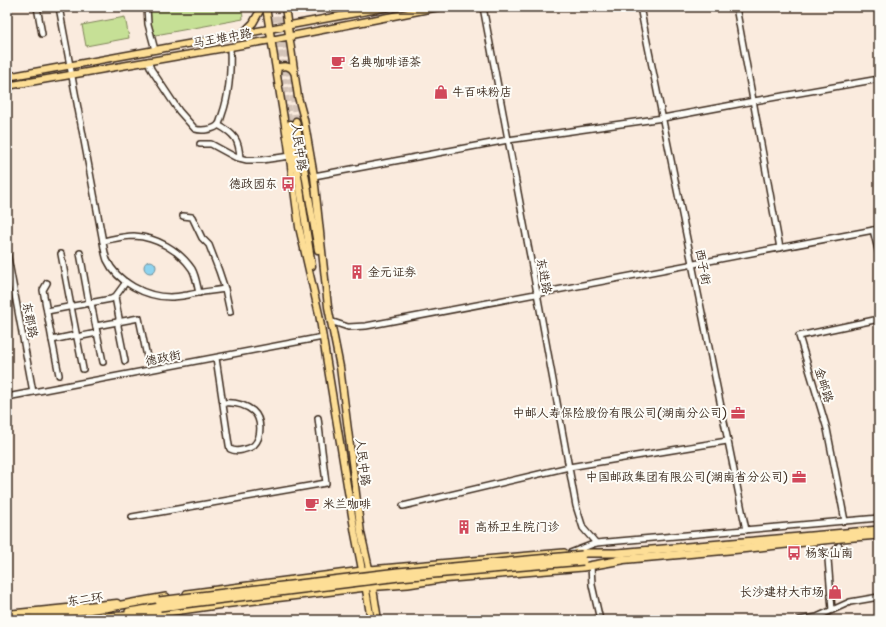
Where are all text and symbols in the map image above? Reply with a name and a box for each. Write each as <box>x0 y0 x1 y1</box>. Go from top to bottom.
street label: 马王堆中路 <box>191 25 253 51</box>
cafe icon: 名典咖啡语茶 <box>330 54 346 70</box>
place label: 名典咖啡语茶 <box>349 54 421 70</box>
shop icon: 牛百味粉店 <box>433 84 449 100</box>
place label: 牛百味粉店 <box>452 84 512 100</box>
street label: 人民中路 <box>288 122 310 172</box>
place label: 德政园东 <box>229 176 277 192</box>
bus stop icon: 德政园东 <box>280 176 296 192</box>
street label: 西子街 <box>692 248 714 286</box>
street label: 东进路 <box>533 257 555 295</box>
building icon: 金元证券 <box>349 264 365 280</box>
place label: 金元证券 <box>368 264 416 280</box>
street label: 东郡路 <box>19 301 41 339</box>
street label: 德政街 <box>144 347 182 369</box>
street label: 金邮路 <box>811 365 837 405</box>
place label: 中邮人寿保险股份有限公司(湖南分公司) <box>513 405 727 421</box>
office icon: 中邮人寿保险股份有限公司(湖南分公司) <box>730 405 746 421</box>
street label: 人民中路 <box>352 437 374 487</box>
place label: 中国邮政集团有限公司(湖南省分公司) <box>586 469 788 485</box>
office icon: 中国邮政集团有限公司(湖南省分公司) <box>791 469 807 485</box>
cafe icon: 米兰咖啡 <box>304 496 320 512</box>
place label: 米兰咖啡 <box>323 496 371 512</box>
building icon: 高桥卫生院门诊 <box>456 519 472 535</box>
place label: 高桥卫生院门诊 <box>475 519 560 535</box>
bus stop icon: 杨家山南 <box>786 545 802 561</box>
place label: 杨家山南 <box>805 545 853 561</box>
place label: 长沙建材大市场 <box>740 584 824 600</box>
shop icon: 长沙建材大市场 <box>827 584 843 600</box>
street label: 东二环 <box>66 589 104 609</box>

